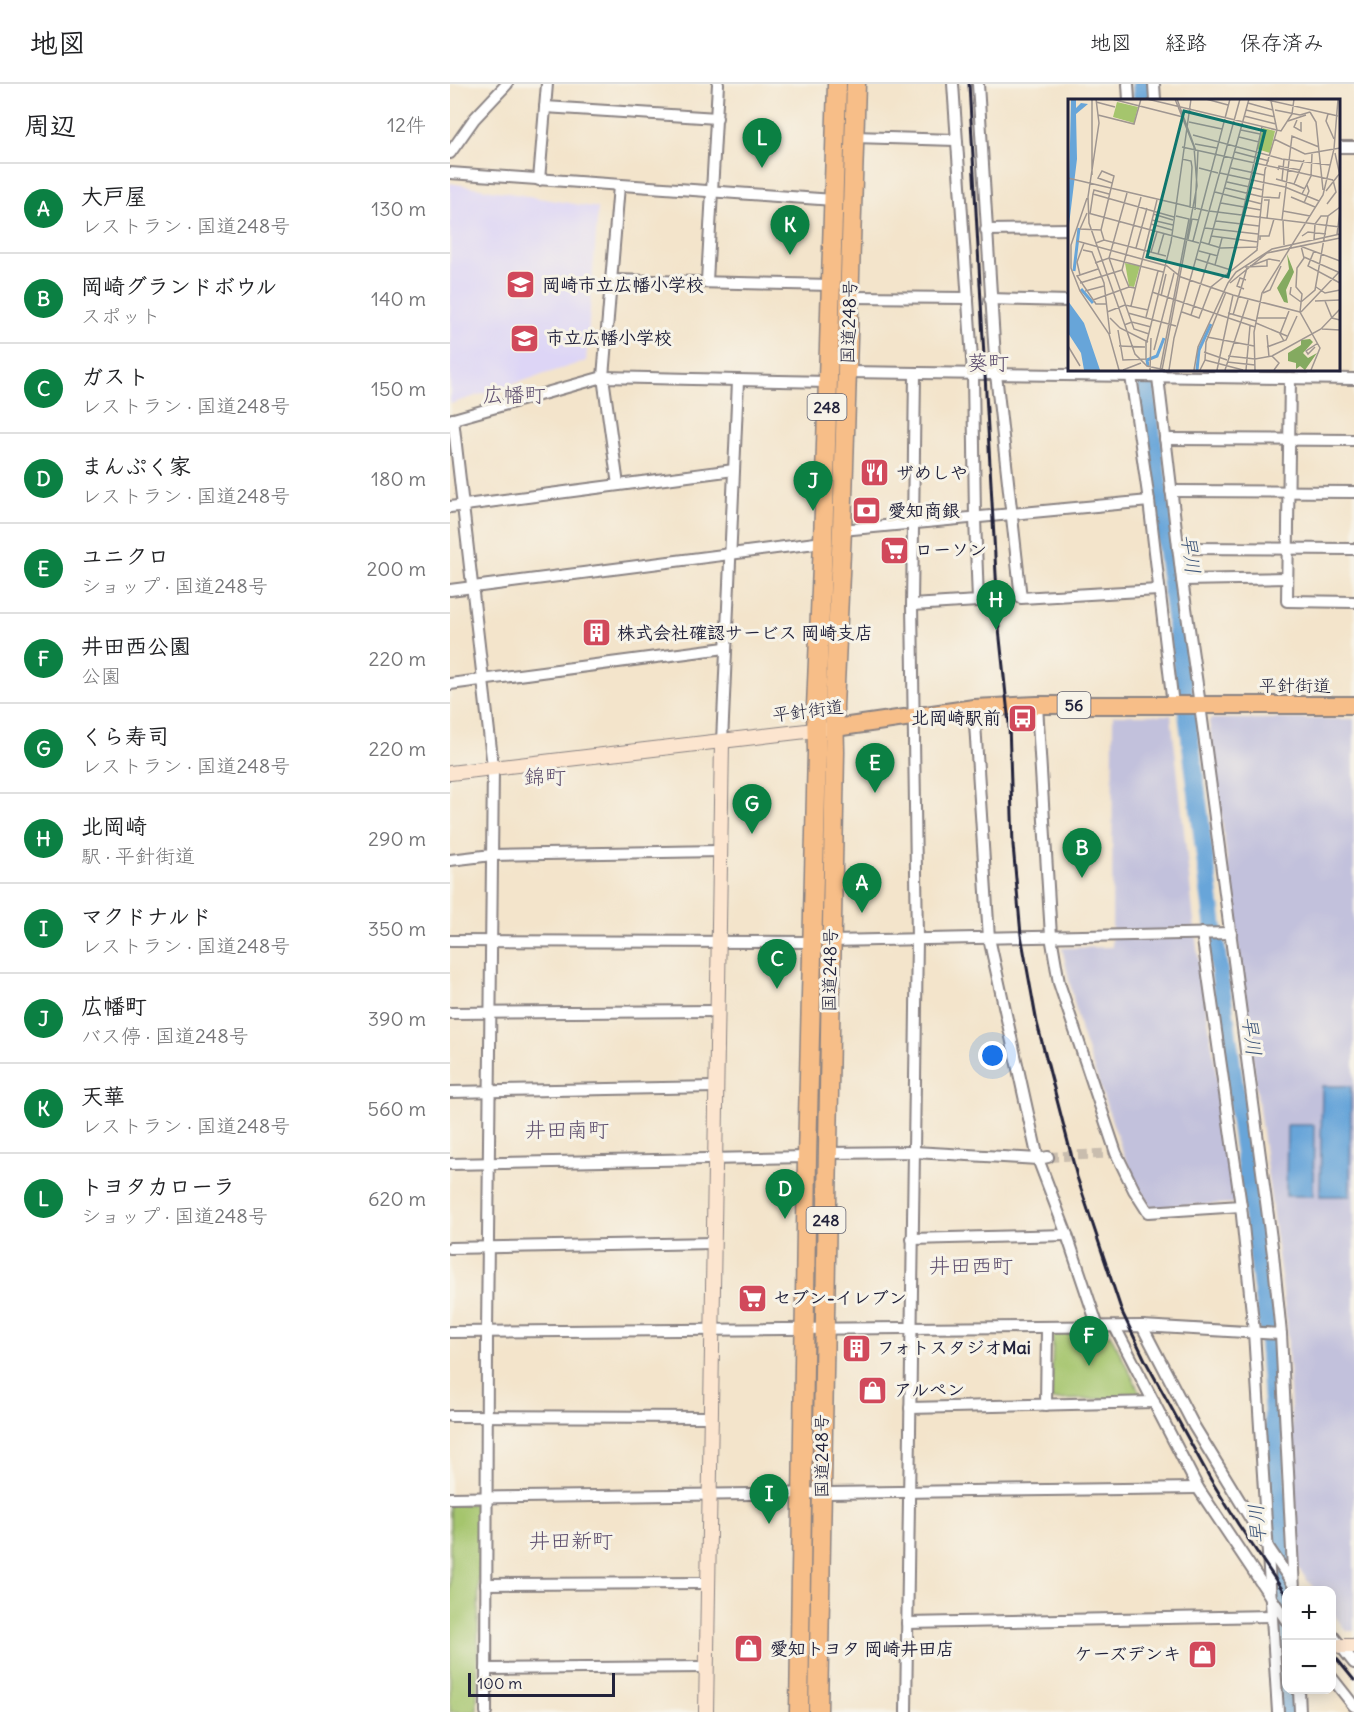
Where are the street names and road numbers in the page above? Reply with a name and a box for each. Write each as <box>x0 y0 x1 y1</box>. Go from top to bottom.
street label: 国道248号 <box>836 279 861 365</box>
road number: 248 <box>808 394 847 420</box>
street label: 平針街道 <box>1259 674 1331 697</box>
road number: 56 <box>1058 692 1090 718</box>
street label: 平針街道 <box>771 695 845 726</box>
street label: 国道248号 <box>817 928 842 1012</box>
road number: 248 <box>806 1207 845 1233</box>
street label: 国道248号 <box>810 1414 833 1498</box>

